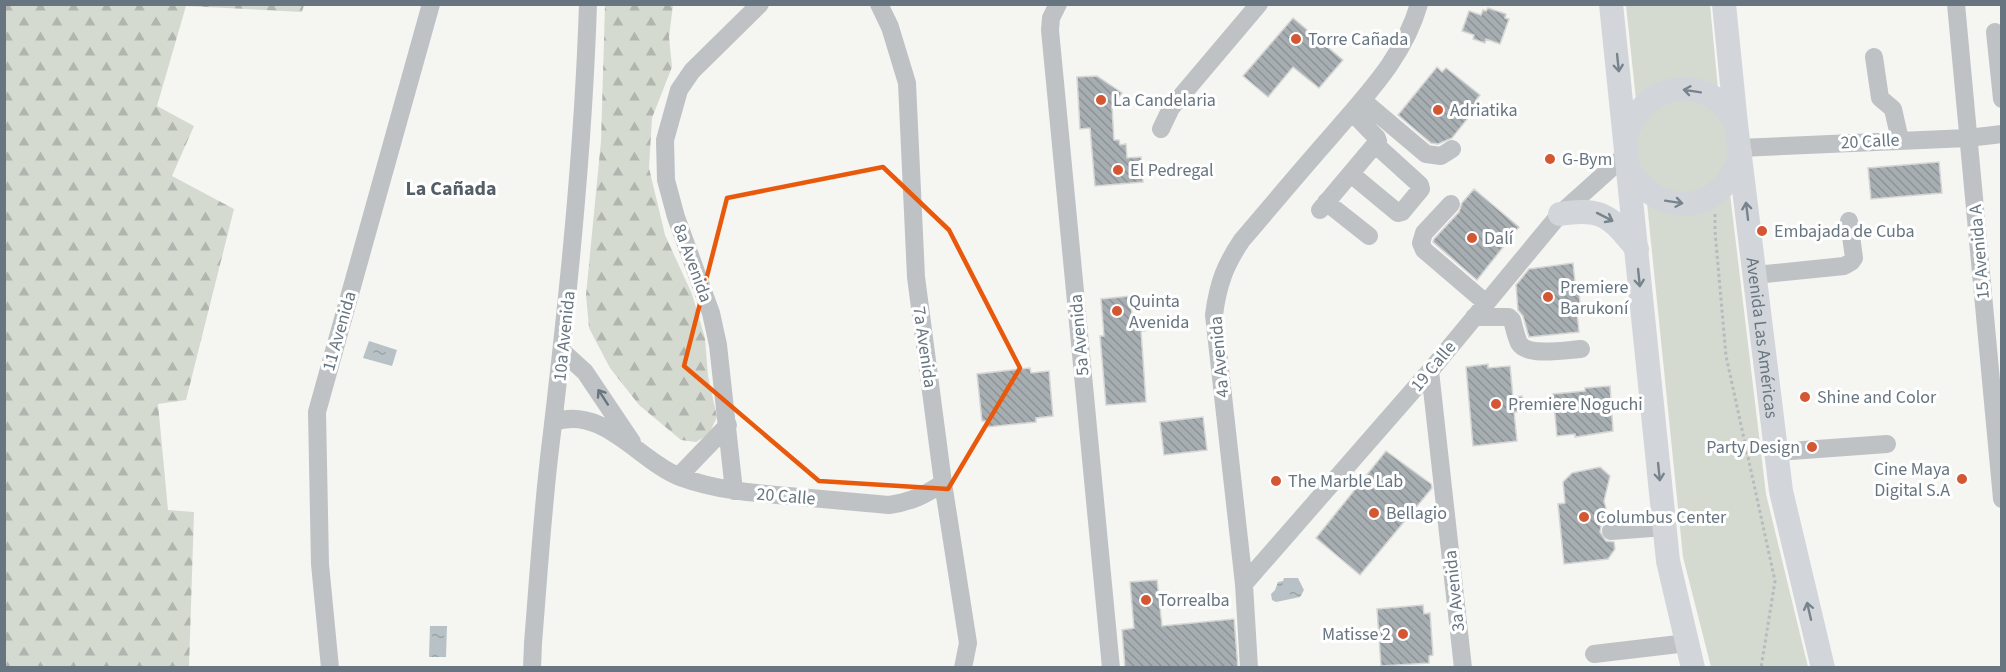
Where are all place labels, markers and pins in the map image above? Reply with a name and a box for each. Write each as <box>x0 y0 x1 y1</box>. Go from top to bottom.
place label: Torre Cañada <box>1308 27 1408 52</box>
marker: Torre Cañada <box>1289 32 1303 46</box>
place label: La Candelaria <box>1113 88 1216 113</box>
marker: La Candelaria <box>1094 93 1108 107</box>
place label: Adriatika <box>1450 98 1518 123</box>
marker: Adriatika <box>1431 103 1445 117</box>
place label: G-Bym <box>1562 147 1612 172</box>
marker: G-Bym <box>1543 152 1557 166</box>
place label: El Pedregal <box>1130 158 1214 183</box>
marker: El Pedregal <box>1111 163 1125 177</box>
place label: Embajada de Cuba <box>1774 219 1915 244</box>
marker: Embajada de Cuba <box>1755 224 1769 238</box>
place label: Dalí <box>1484 226 1514 251</box>
marker: Dalí <box>1465 231 1479 245</box>
place label: Premiere Barukoní <box>1560 275 1629 321</box>
place label: Quinta Avenida <box>1129 289 1189 335</box>
marker: Premiere Barukoní <box>1541 290 1555 304</box>
marker: Quinta Avenida <box>1110 304 1124 318</box>
place label: Shine and Color <box>1817 385 1937 410</box>
marker: Shine and Color <box>1798 390 1812 404</box>
place label: Premiere Noguchi <box>1508 392 1643 417</box>
marker: Premiere Noguchi <box>1489 397 1503 411</box>
place label: Party Design <box>1706 435 1800 460</box>
marker: Party Design <box>1805 440 1819 454</box>
place label: Cine Maya Digital S.A <box>1874 457 1950 503</box>
place label: The Marble Lab <box>1288 469 1403 494</box>
marker: Cine Maya Digital S.A <box>1955 472 1969 486</box>
marker: The Marble Lab <box>1269 474 1283 488</box>
place label: Bellagio <box>1386 501 1447 526</box>
place label: Columbus Center <box>1596 505 1727 530</box>
marker: Bellagio <box>1367 506 1381 520</box>
marker: Columbus Center <box>1577 510 1591 524</box>
place label: Torrealba <box>1158 588 1230 613</box>
marker: Torrealba <box>1139 593 1153 607</box>
place label: Matisse 2 <box>1322 622 1391 647</box>
marker: Matisse 2 <box>1396 627 1410 641</box>

